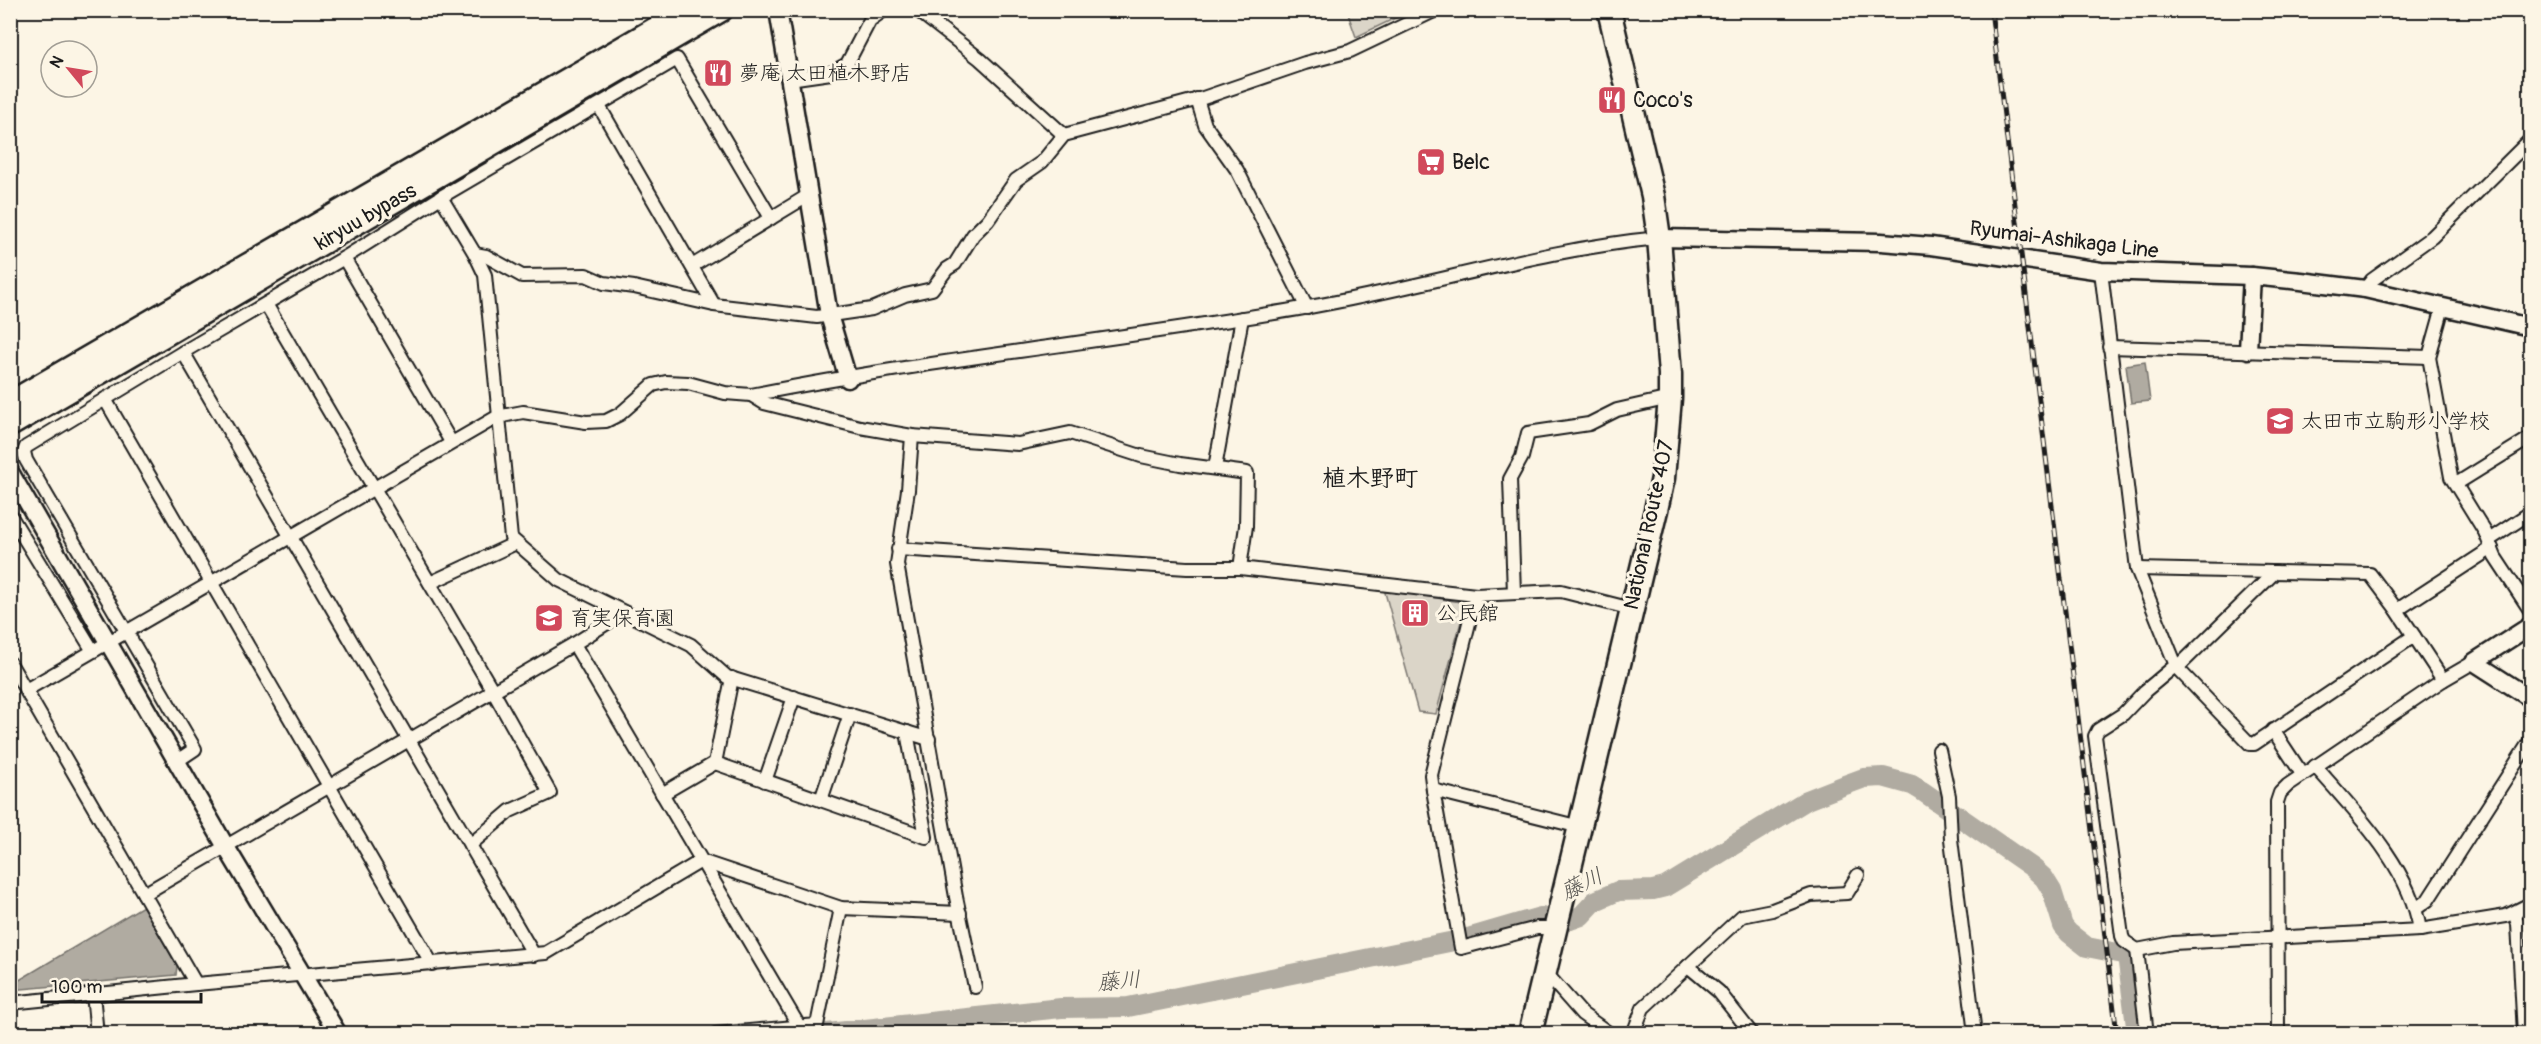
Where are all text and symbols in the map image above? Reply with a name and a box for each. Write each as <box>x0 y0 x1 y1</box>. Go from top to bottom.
north arrow <box>39 39 99 99</box>
text: N <box>46 52 68 72</box>
restaurant icon: 夢庵 太田植木野店 <box>702 57 734 89</box>
place label: 夢庵 太田植木野店 <box>739 60 912 87</box>
restaurant icon: Coco's <box>1596 84 1628 116</box>
place label: Coco's <box>1633 87 1693 114</box>
supermarket icon: Belc <box>1415 146 1447 178</box>
place label: Belc <box>1452 149 1490 176</box>
street label: kiryuu bypass <box>311 177 422 257</box>
street label: Ryumai-Ashikaga Line <box>1968 215 2161 265</box>
school or university icon: 太田市立駒形小学校 <box>2264 405 2296 437</box>
place label: 太田市立駒形小学校 <box>2301 408 2490 435</box>
street label: National Route 407 <box>1618 438 1680 612</box>
district label: 植木野町 <box>1322 464 1418 493</box>
building icon: 公民館 <box>1399 597 1431 629</box>
place label: 公民館 <box>1436 600 1499 627</box>
school or university icon: 育実保育園 <box>533 602 565 634</box>
place label: 育実保育園 <box>570 605 675 632</box>
water label: 藤川 <box>1556 862 1608 906</box>
water label: 藤川 <box>1096 965 1142 997</box>
scale bar <box>42 966 201 1004</box>
text: 100 m <box>51 976 103 999</box>

